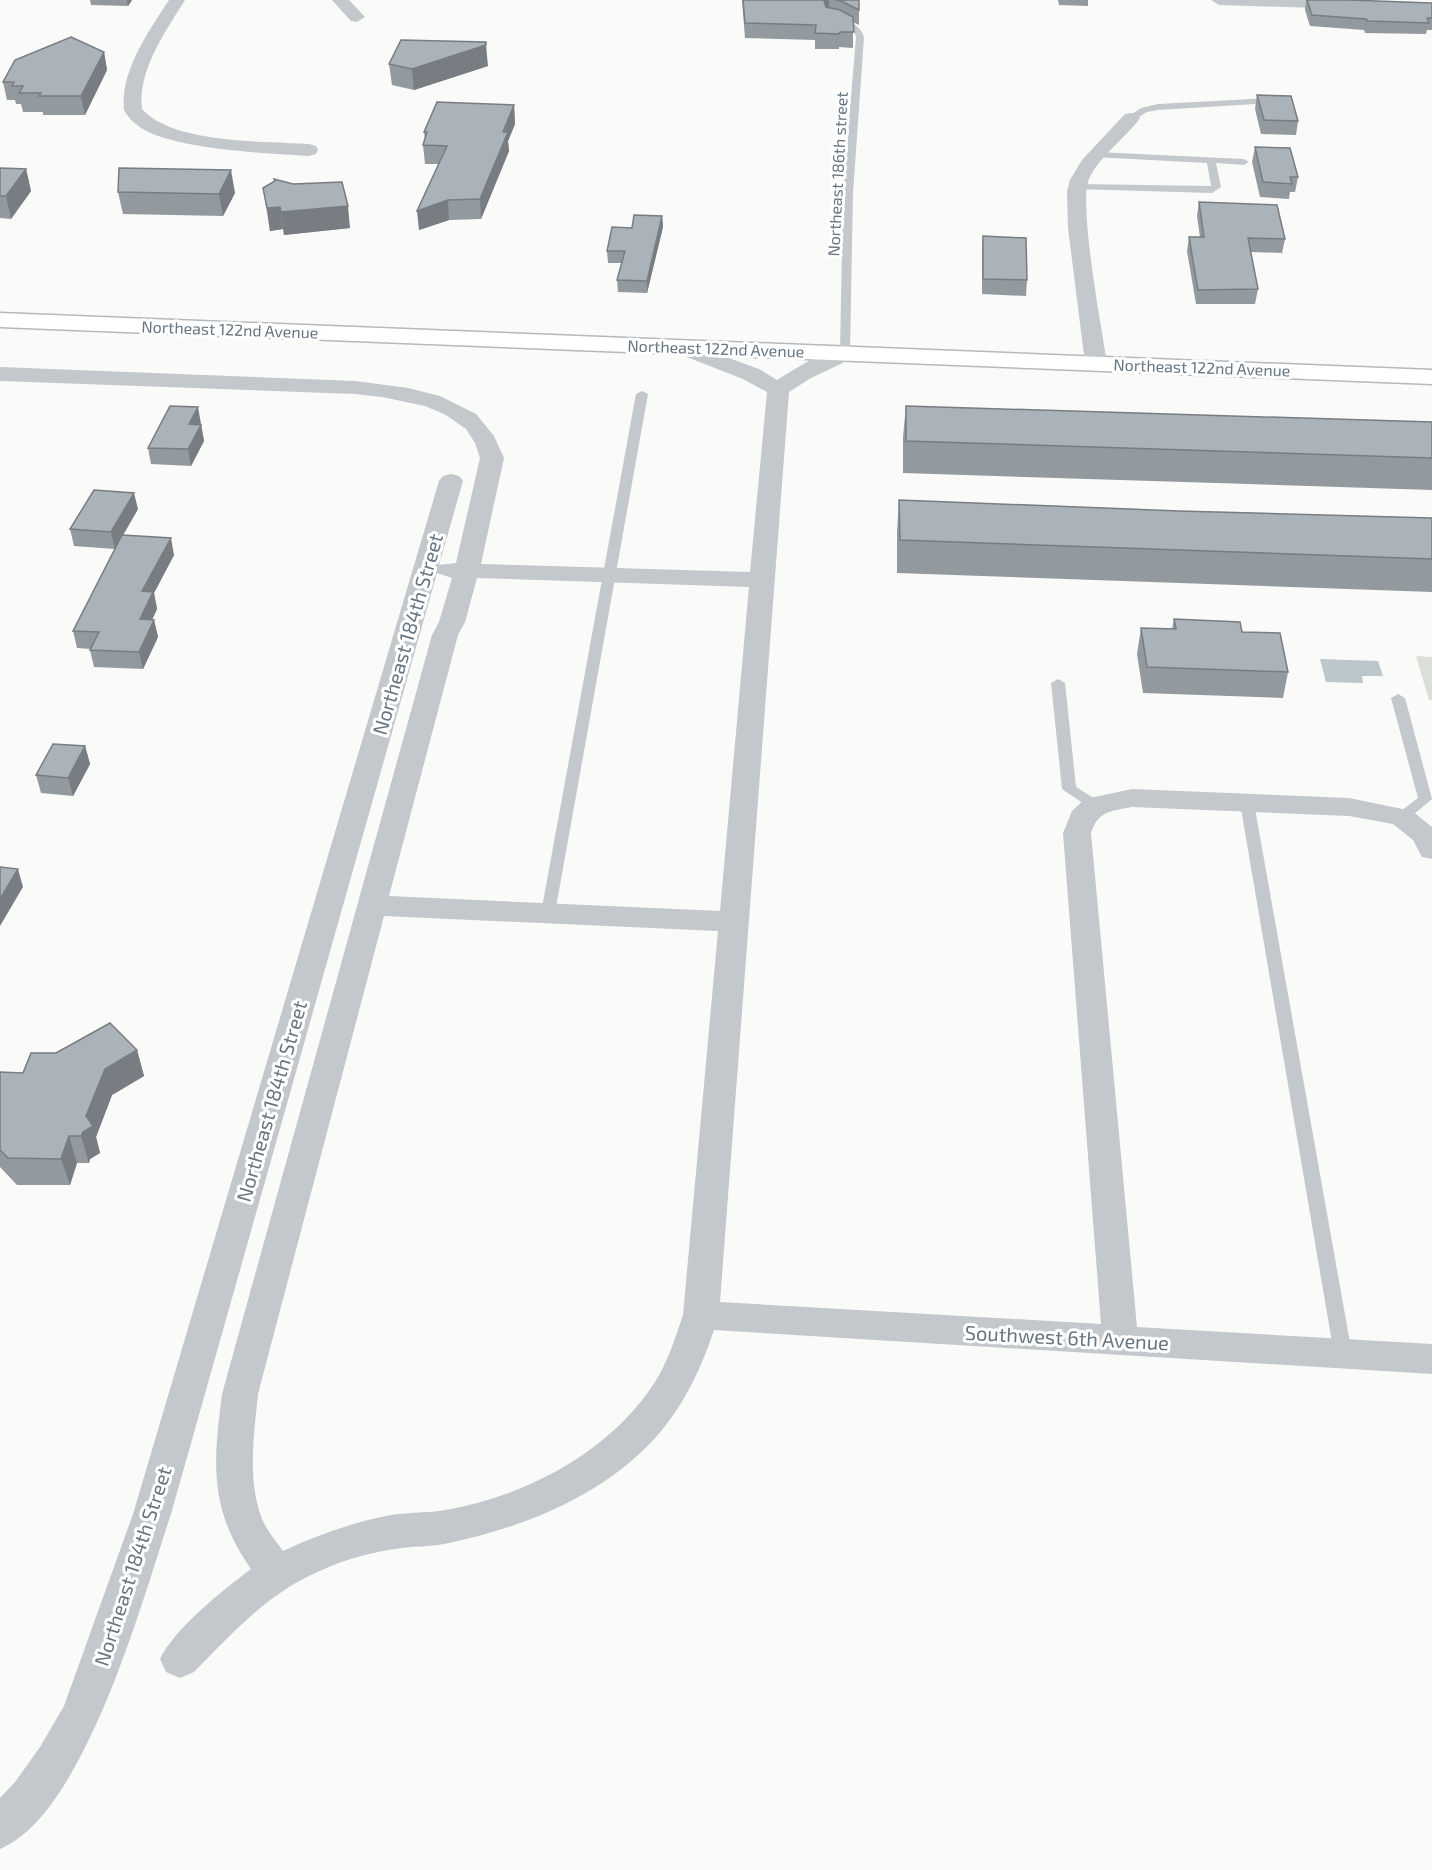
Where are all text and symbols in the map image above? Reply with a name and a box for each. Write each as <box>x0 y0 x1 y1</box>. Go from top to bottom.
street label: Northeast 186th street <box>823 91 851 257</box>
street label: Northeast 122nd Avenue <box>141 316 319 342</box>
street label: Northeast 122nd Avenue <box>627 335 805 361</box>
street label: Northeast 122nd Avenue <box>1113 354 1291 380</box>
street label: Northeast 184th Street <box>367 530 447 737</box>
street label: Northeast 184th Street <box>231 997 311 1204</box>
street label: Southwest 6th Avenue <box>964 1320 1170 1354</box>
street label: Northeast 184th Street <box>88 1463 176 1669</box>

